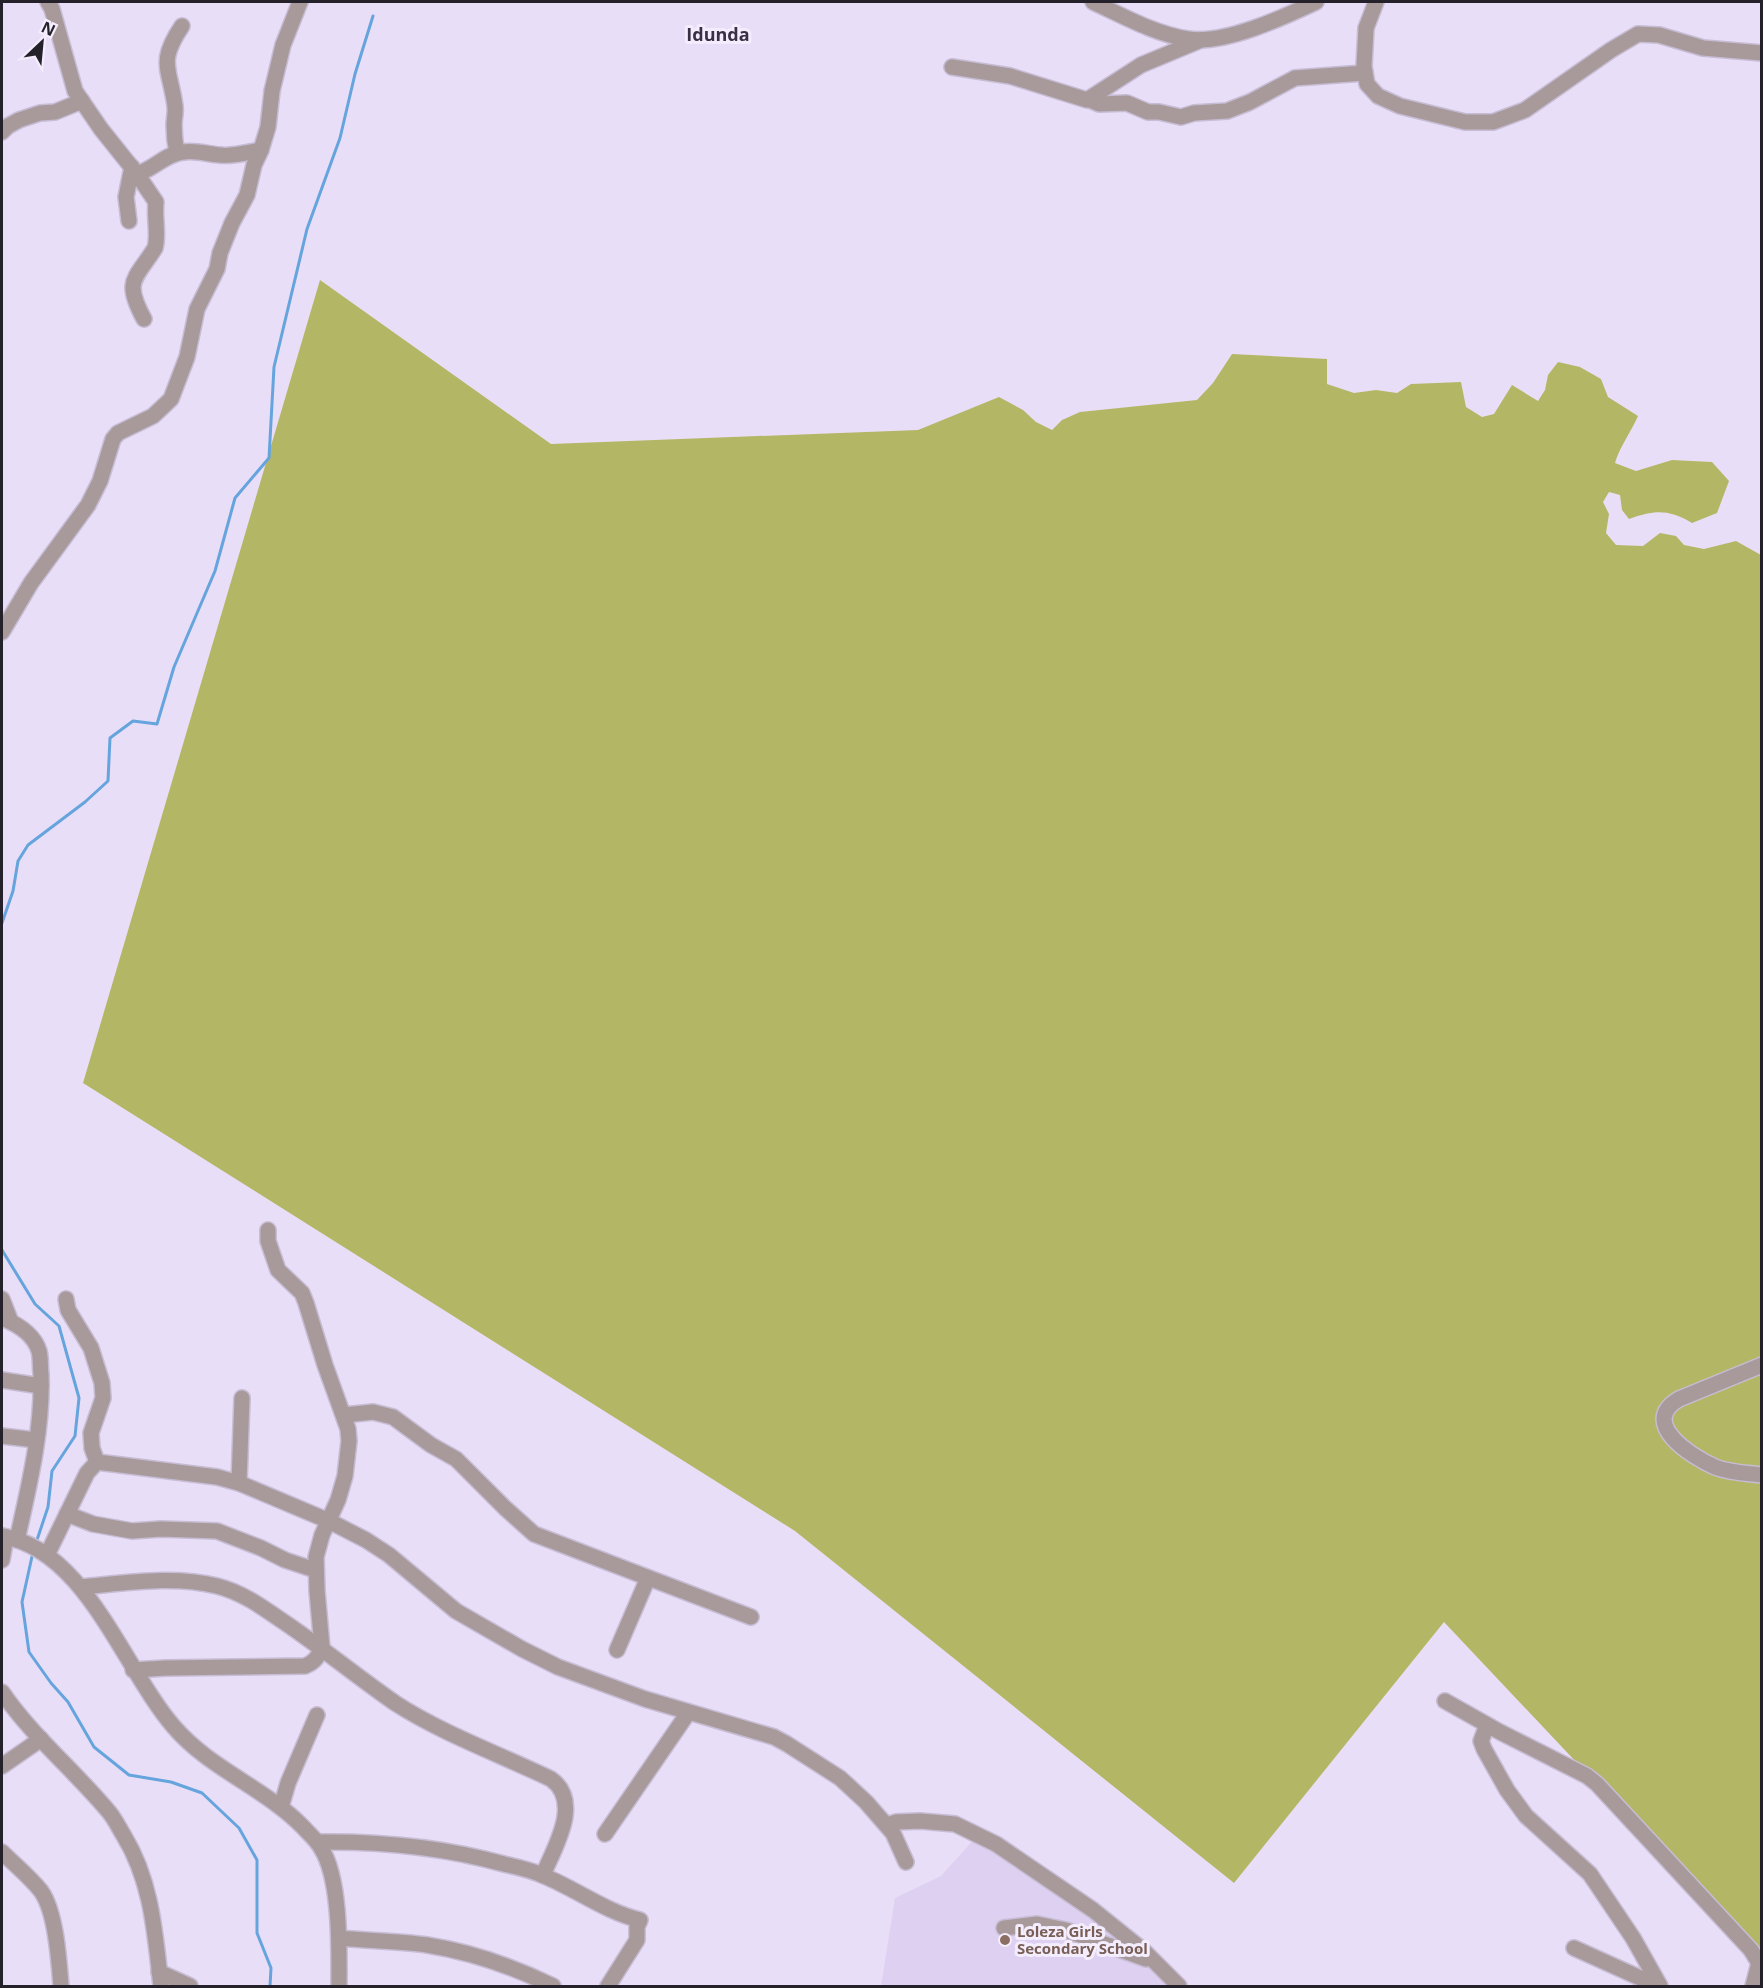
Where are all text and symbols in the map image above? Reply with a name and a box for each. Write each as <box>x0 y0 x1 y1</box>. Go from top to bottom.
north arrow <box>12 12 72 72</box>
text: N <box>38 16 59 41</box>
district label: Idunda <box>686 22 750 46</box>
place label: Loleza Girls Secondary School <box>1017 1921 1148 1958</box>
marker: Loleza Girls Secondary School <box>998 1933 1012 1947</box>

